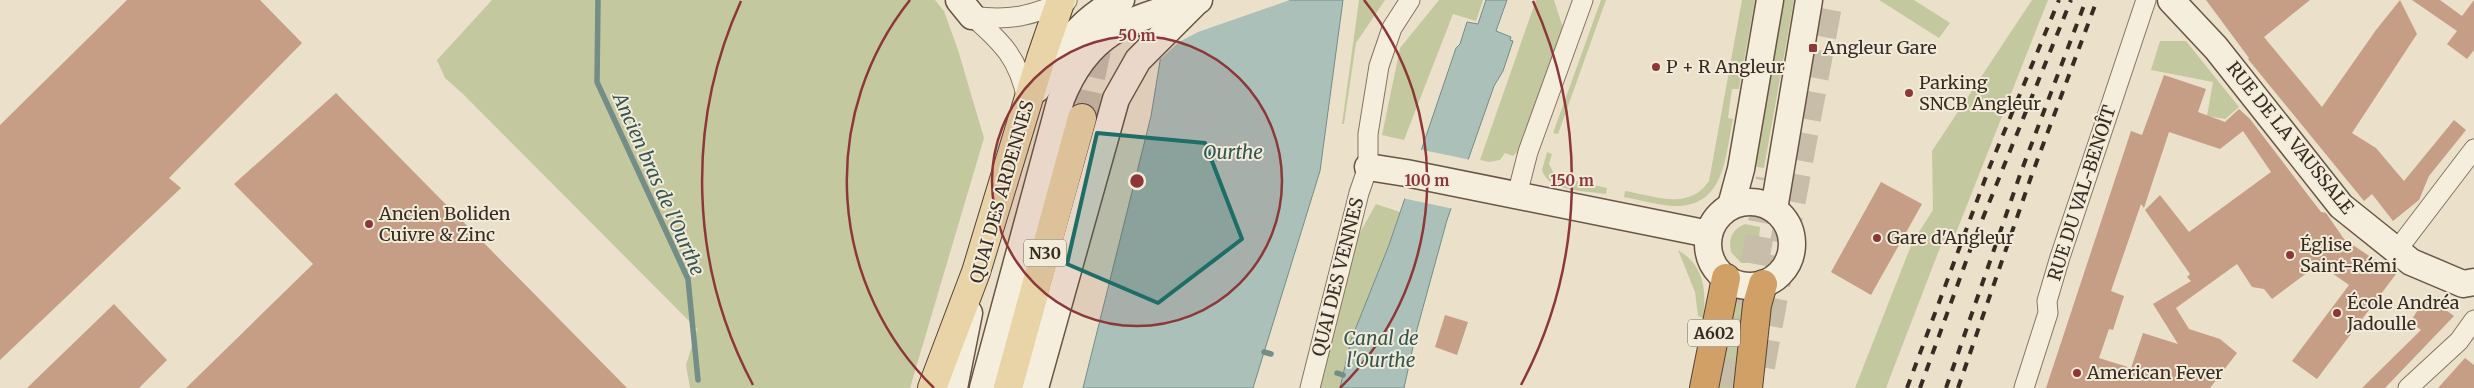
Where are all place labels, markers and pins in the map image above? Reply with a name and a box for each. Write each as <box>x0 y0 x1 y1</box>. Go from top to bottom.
place label: Angleur Gare <box>1822 36 1937 59</box>
marker: Angleur Gare <box>1807 42 1819 54</box>
place label: P + R Angleur <box>1666 55 1784 78</box>
marker: P + R Angleur <box>1650 61 1662 73</box>
place label: Parking SNCB Angleur <box>1919 71 2041 115</box>
marker: Parking SNCB Angleur <box>1903 87 1915 99</box>
centre of rings <box>1128 172 1146 190</box>
place label: Ancien Boliden Cuivre & Zinc <box>378 202 511 246</box>
marker: Ancien Boliden Cuivre & Zinc <box>363 218 375 230</box>
place label: Gare d'Angleur <box>1887 226 2014 249</box>
marker: Gare d'Angleur <box>1871 232 1883 244</box>
place label: Église Saint-Rémi <box>2300 233 2397 277</box>
marker: Église Saint-Rémi <box>2284 249 2296 261</box>
place label: École Andréa Jadoulle <box>2346 291 2460 335</box>
marker: École Andréa Jadoulle <box>2331 307 2343 319</box>
place label: American Fever <box>2086 361 2223 384</box>
marker: American Fever <box>2071 367 2083 379</box>

